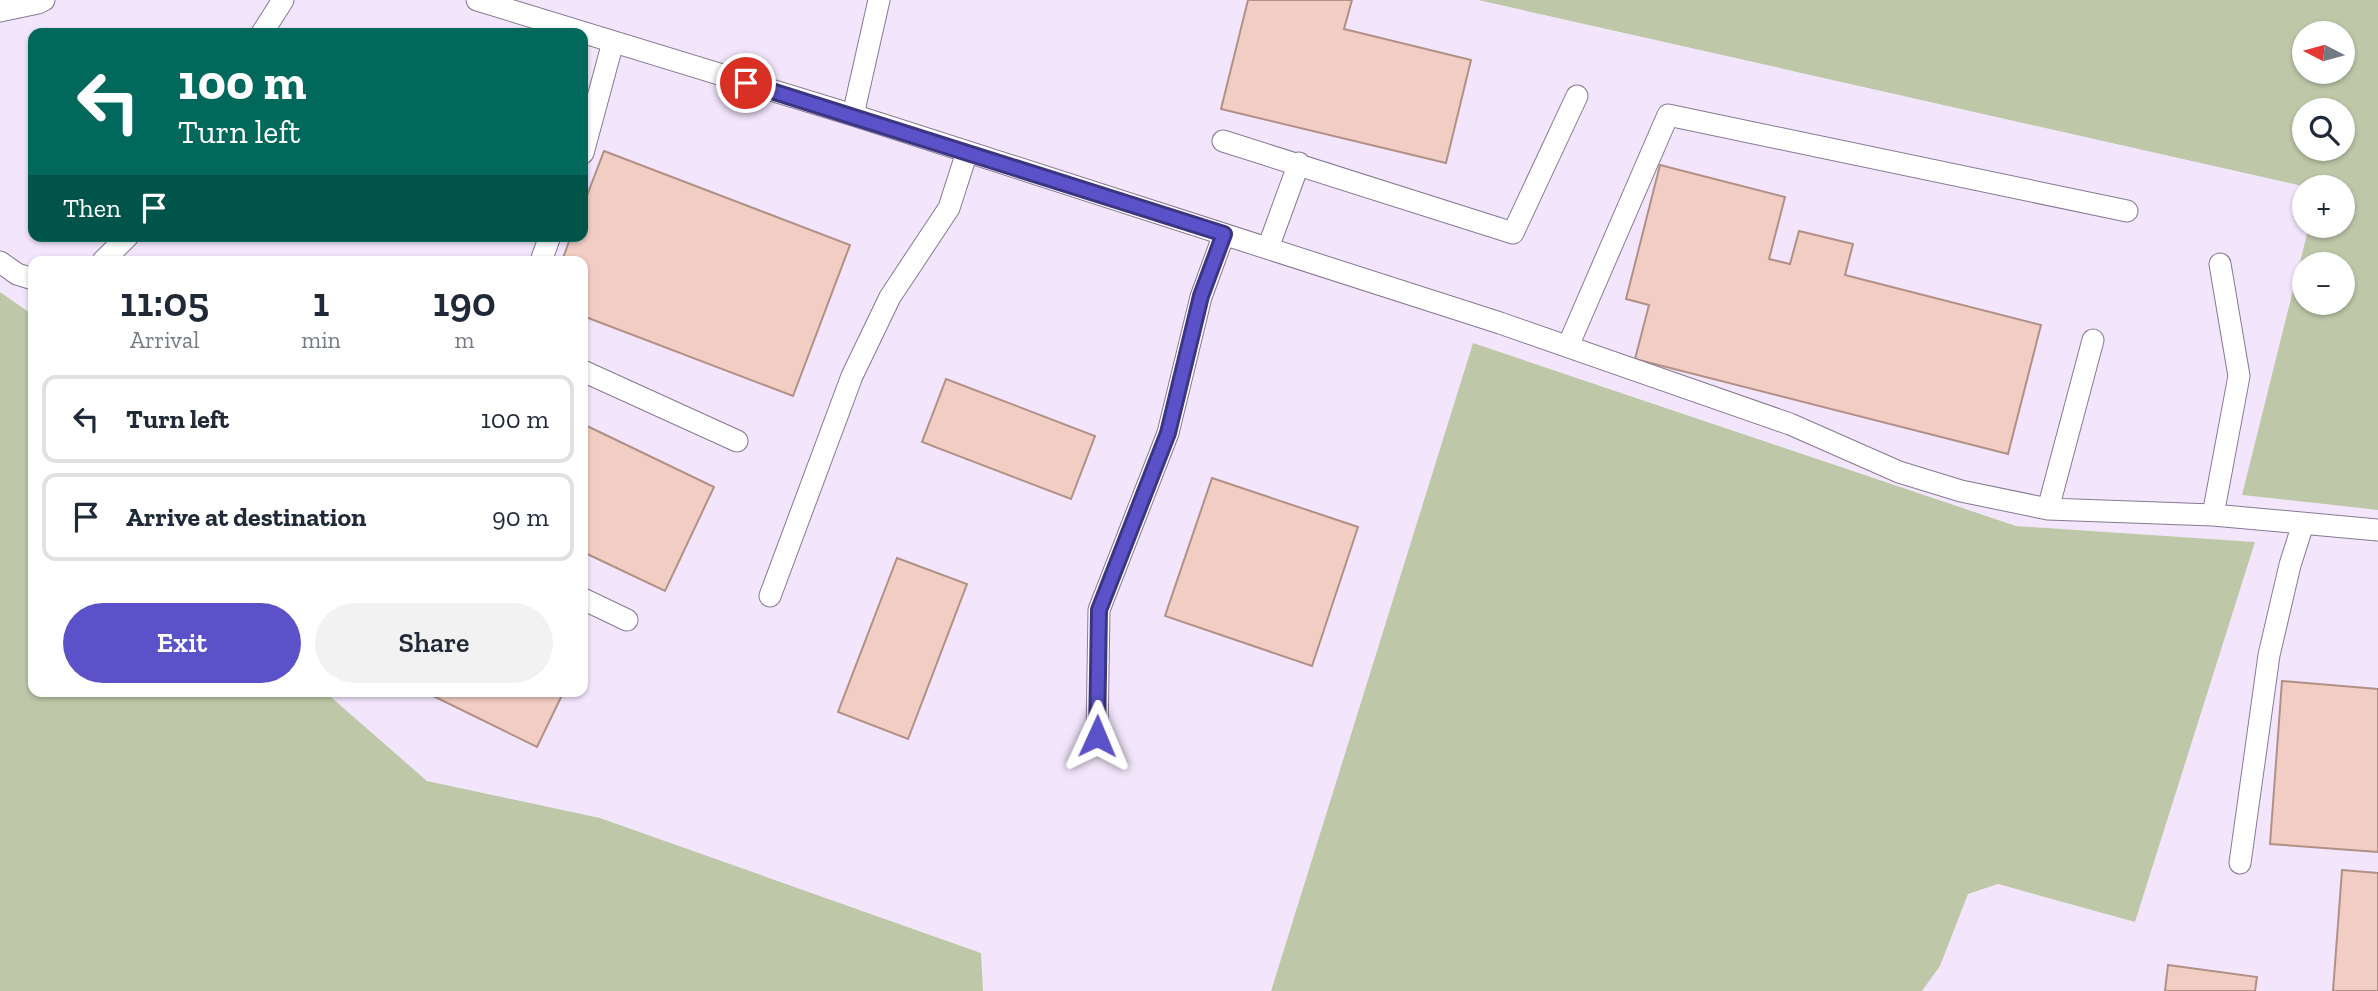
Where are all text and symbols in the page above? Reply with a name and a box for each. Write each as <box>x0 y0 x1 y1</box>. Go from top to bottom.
north arrow <box>2292 21 2356 84</box>
map controls <box>2292 21 2355 315</box>
text: 100 m <box>178 53 306 112</box>
pin <box>716 53 776 113</box>
icon: left <box>63 56 154 147</box>
icon: arrive <box>727 64 765 102</box>
button: search <box>2292 98 2355 161</box>
text: Turn left <box>178 113 300 151</box>
button: + <box>2292 175 2355 238</box>
icon: arrive <box>135 189 173 227</box>
text: Then <box>63 192 121 224</box>
button: − <box>2292 252 2355 315</box>
text: 11:05 <box>120 276 209 327</box>
text: 1 <box>313 276 329 327</box>
text: 190 <box>433 276 496 327</box>
text: Arrival <box>130 326 199 354</box>
text: min <box>301 326 341 354</box>
text: m <box>454 326 474 354</box>
icon: left <box>67 400 105 438</box>
text: Turn left <box>126 403 229 435</box>
text: 100 m <box>481 403 549 435</box>
icon: arrive <box>67 498 105 536</box>
text: Arrive at destination <box>126 501 366 533</box>
text: 90 m <box>492 501 549 533</box>
button: Exit <box>63 603 301 683</box>
button: Share <box>315 603 553 683</box>
position arrow <box>1060 699 1134 773</box>

